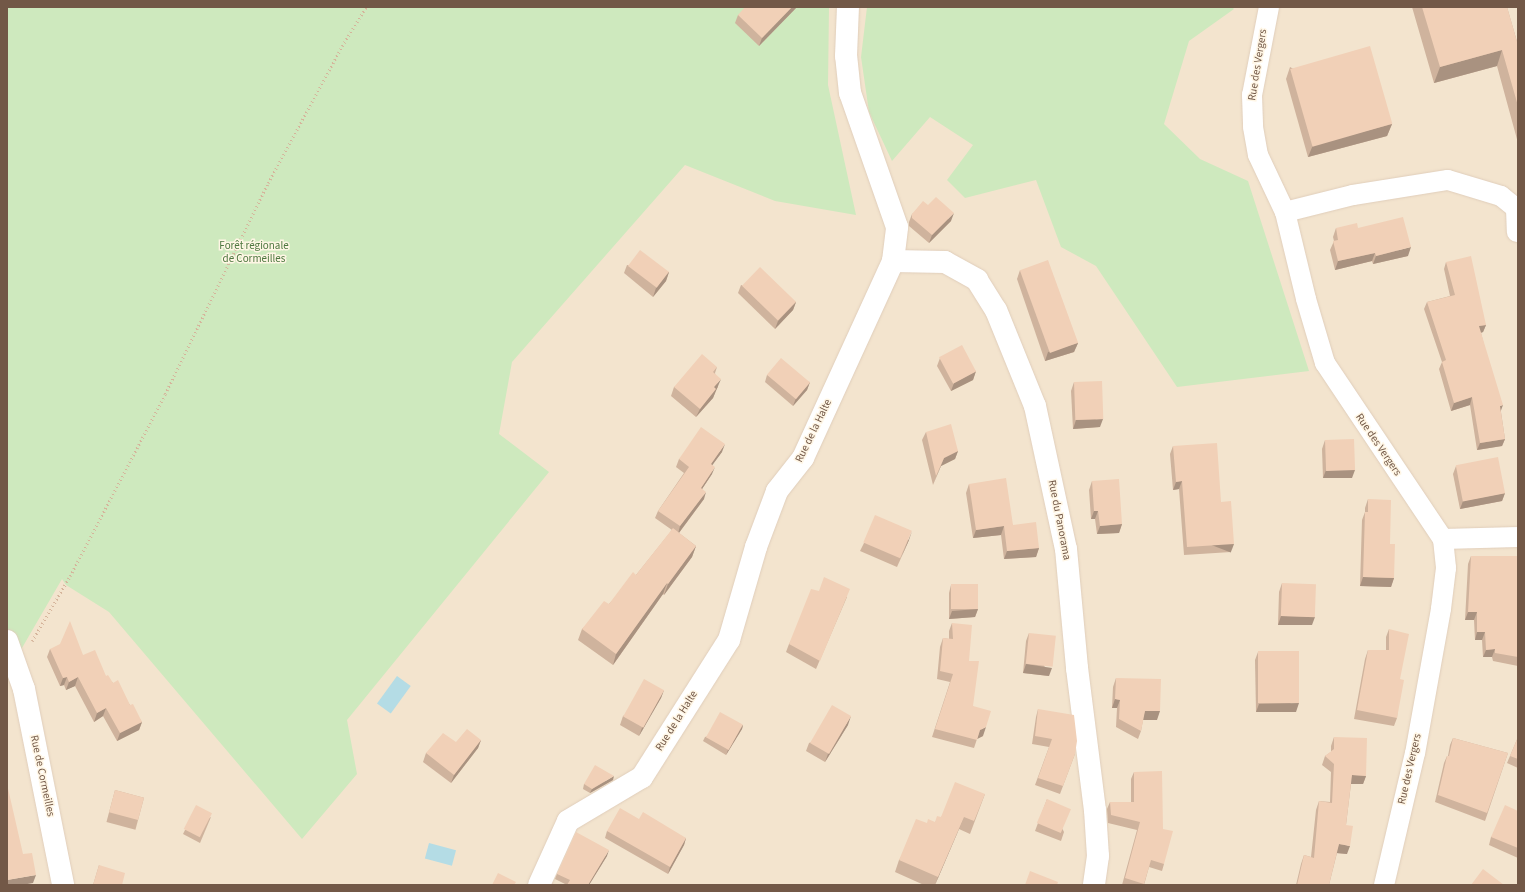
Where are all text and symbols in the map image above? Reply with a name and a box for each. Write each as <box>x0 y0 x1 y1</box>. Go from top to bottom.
street label: Rue des Vergers <box>1246 28 1270 102</box>
park label: Forêt régionale de Cormeilles <box>219 240 289 266</box>
street label: Rue de la Halte <box>793 397 835 465</box>
street label: Rue des Vergers <box>1352 411 1404 479</box>
street label: Rue du Panorama <box>1045 479 1073 561</box>
street label: Rue de la Halte <box>653 688 701 754</box>
street label: Rue des Vergers <box>1395 732 1425 806</box>
street label: Rue de Cormeilles <box>27 734 57 818</box>

